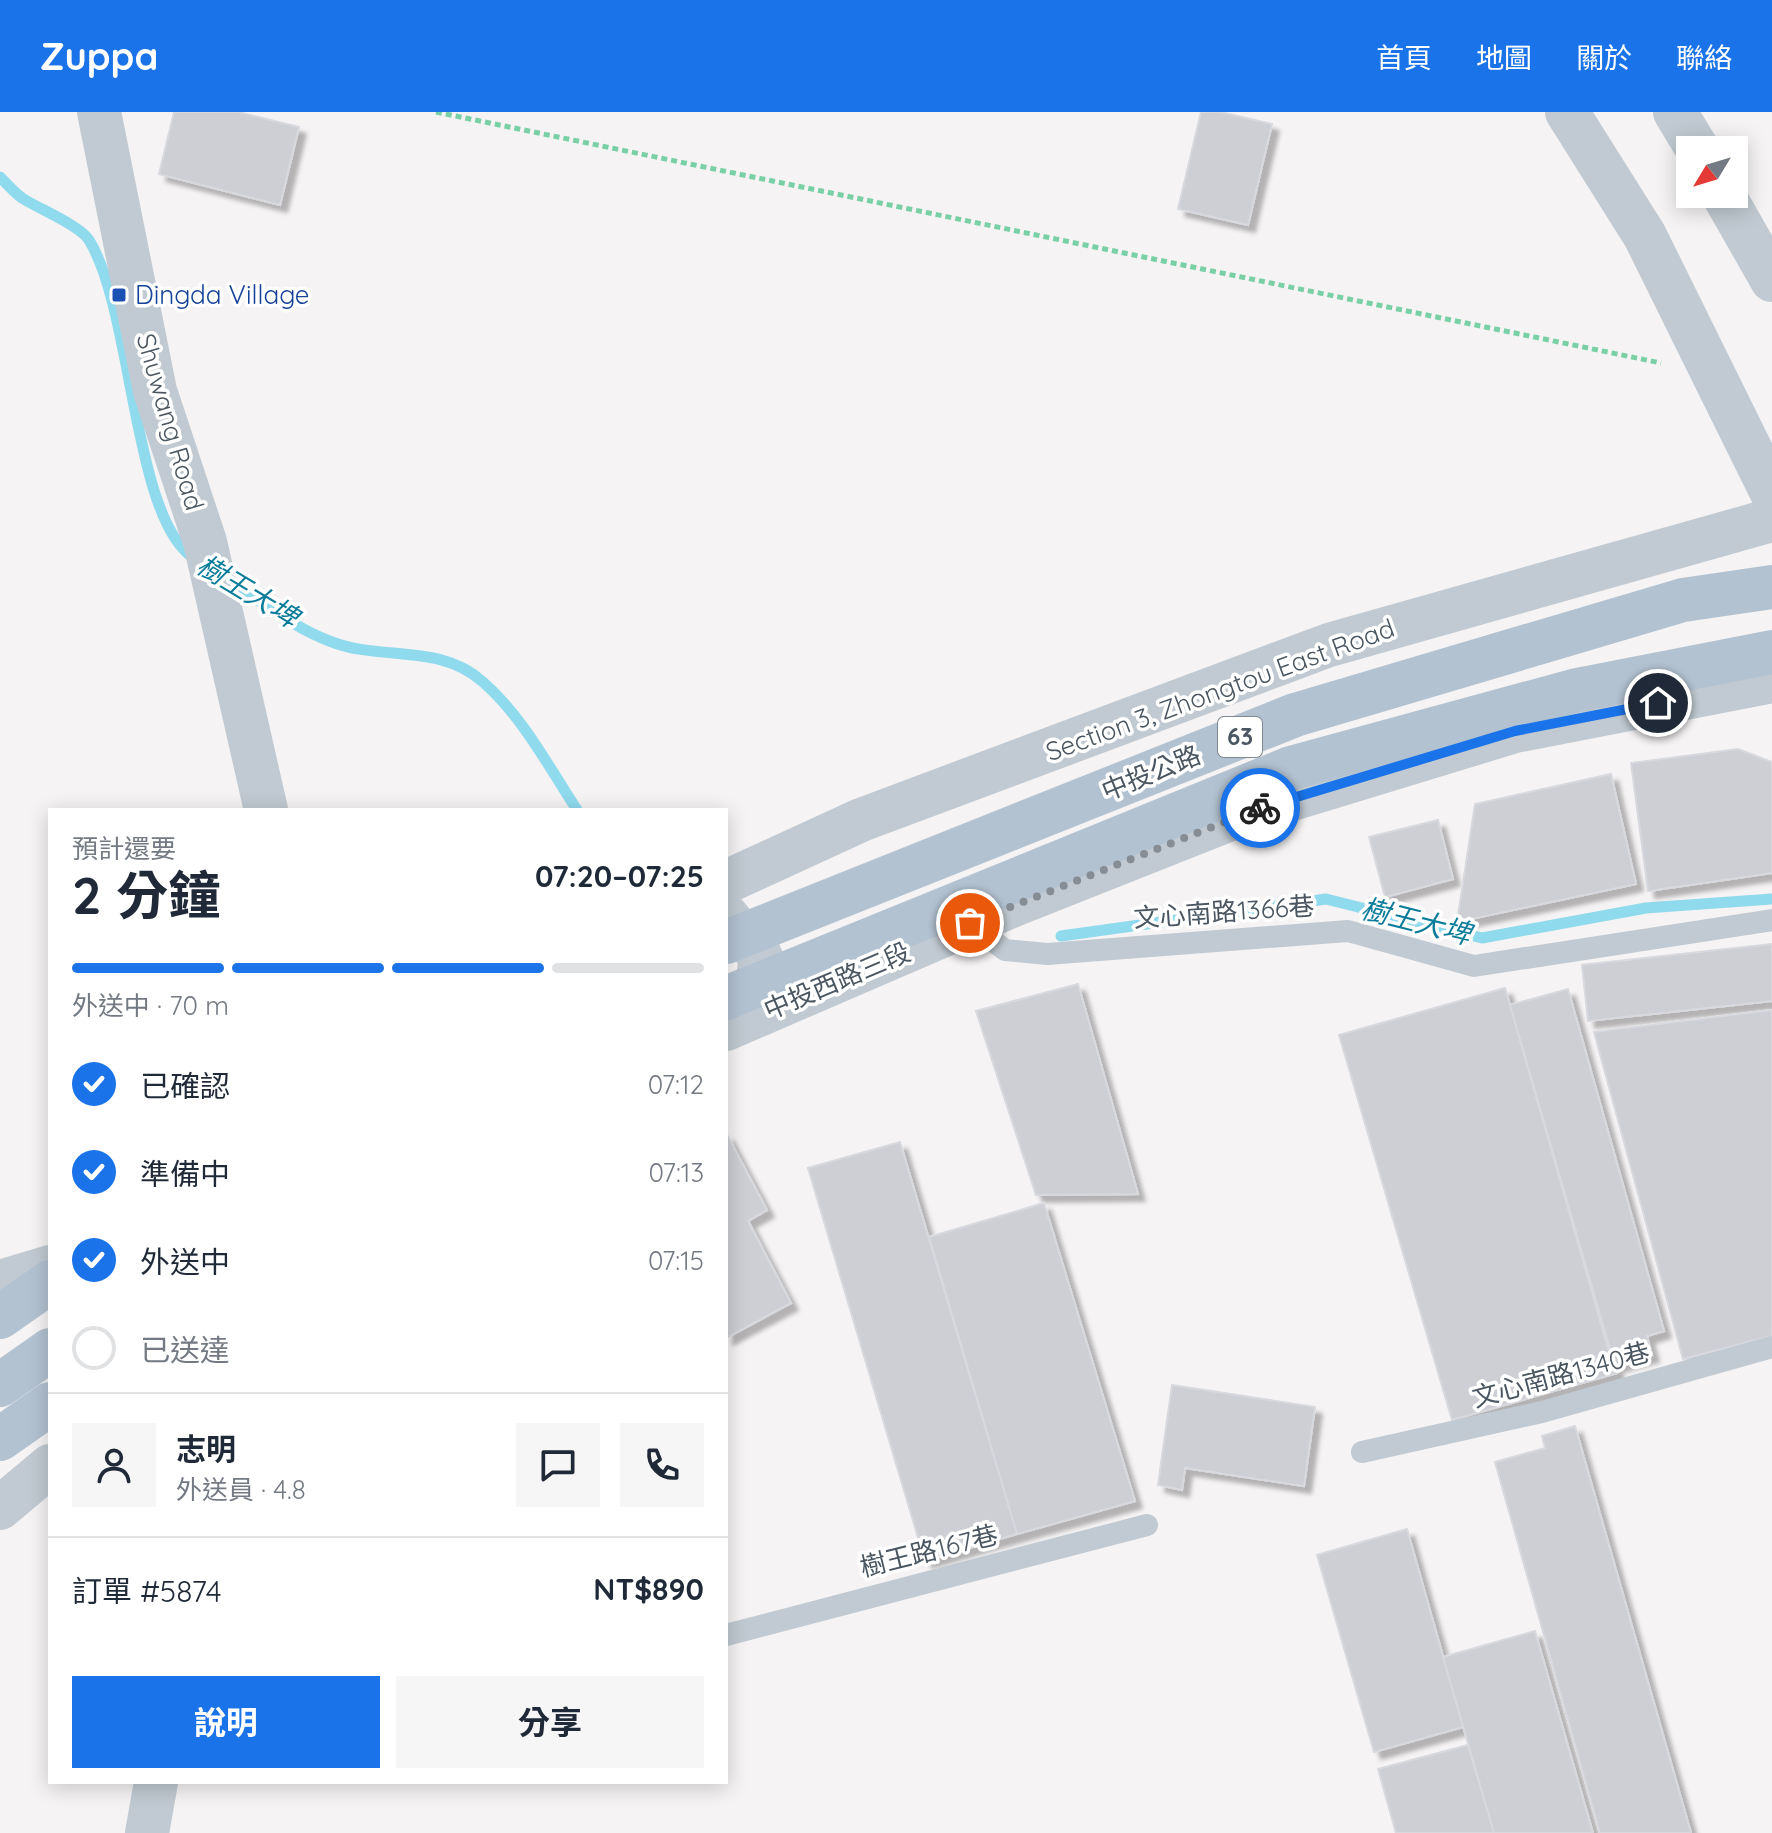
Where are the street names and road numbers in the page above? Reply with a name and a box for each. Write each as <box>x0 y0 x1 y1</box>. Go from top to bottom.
street label: Shuwang Road <box>129 330 211 514</box>
street label: Section 3, Zhongtou East Road <box>1041 611 1399 768</box>
road number: 63 <box>1218 717 1262 757</box>
street label: 中投公路 <box>1096 738 1205 807</box>
street label: 文心南路1366巷 <box>1132 889 1316 934</box>
street label: 中投西路三段 <box>759 935 915 1026</box>
street label: 文心南路1340巷 <box>1468 1335 1653 1414</box>
street label: 樹王路167巷 <box>857 1517 1001 1584</box>

